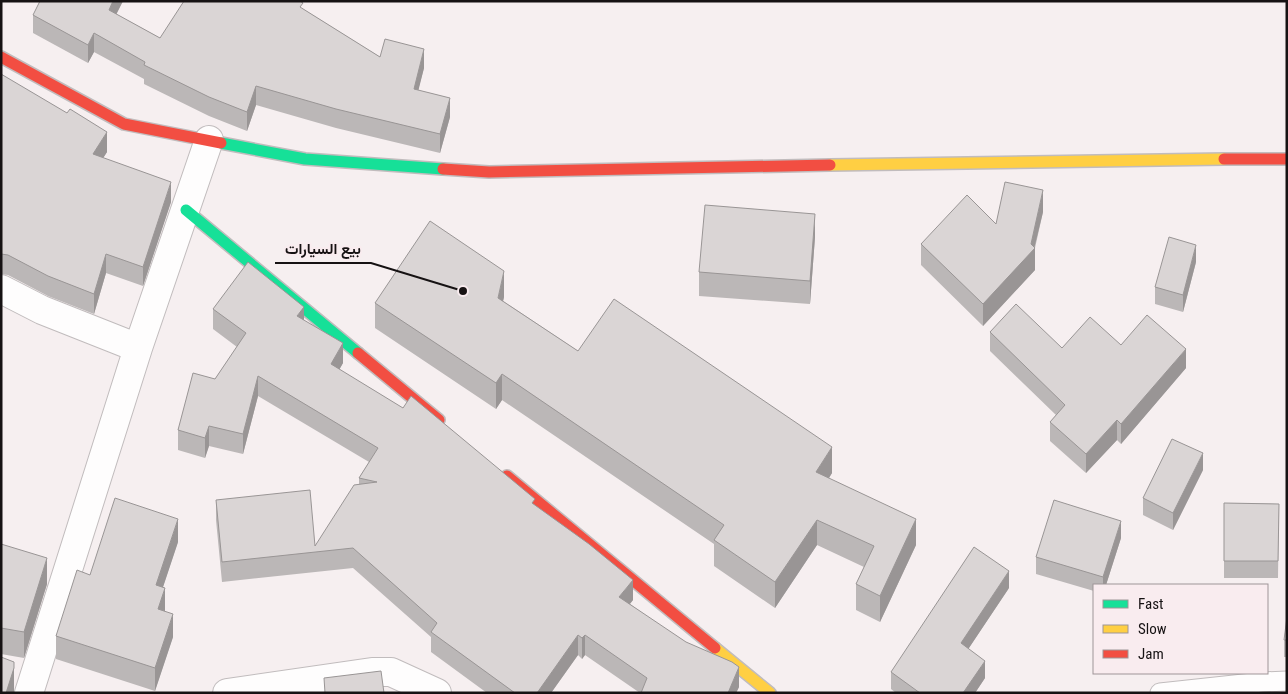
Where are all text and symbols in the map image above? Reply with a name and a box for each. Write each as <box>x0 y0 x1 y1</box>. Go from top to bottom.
callout: بيع السيارات <box>275 233 371 263</box>
text: بيع السيارات <box>285 240 361 259</box>
legend <box>1093 584 1268 674</box>
text: Fast <box>1138 595 1163 613</box>
text: Slow <box>1138 620 1167 638</box>
text: Jam <box>1138 645 1164 663</box>

